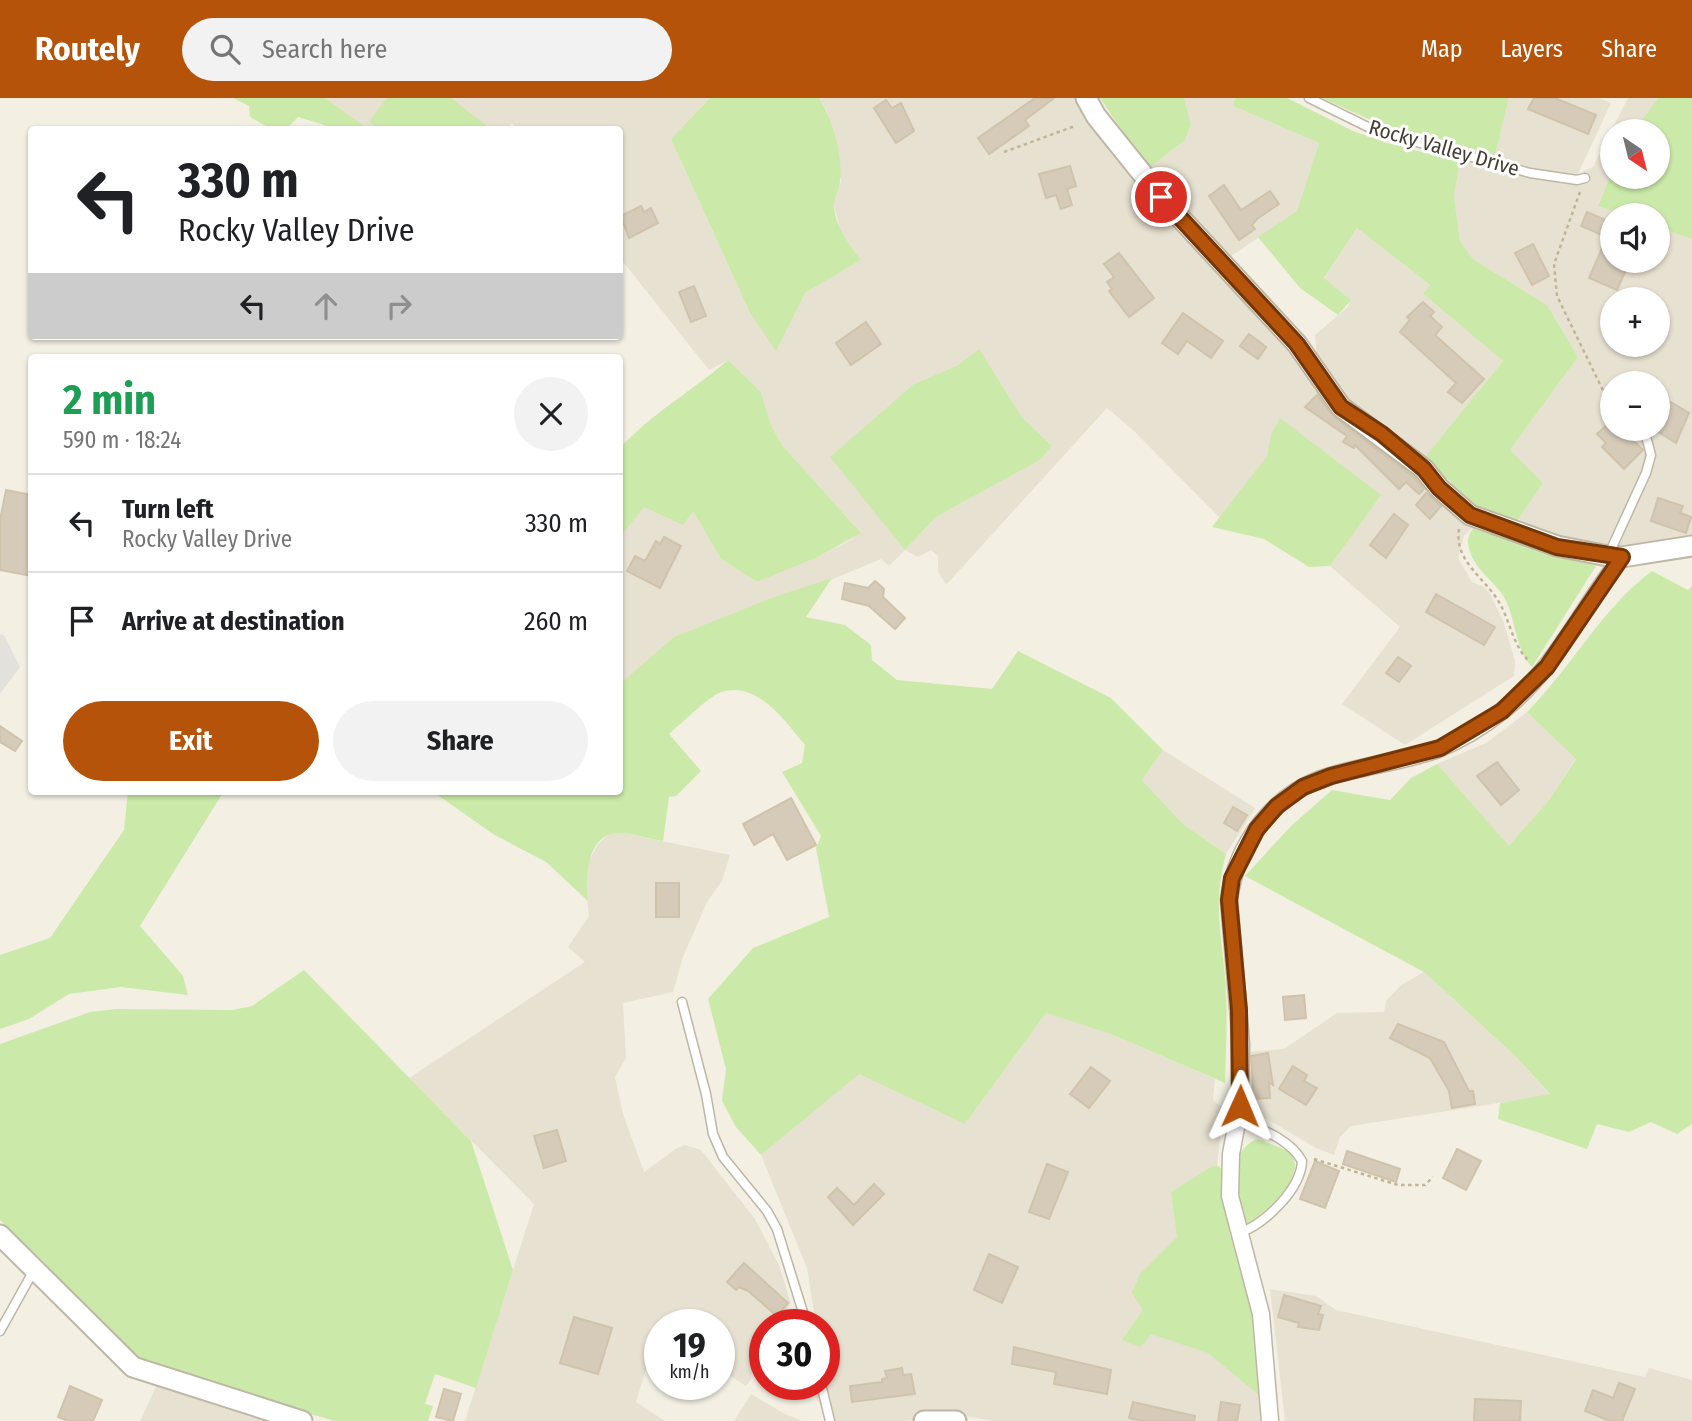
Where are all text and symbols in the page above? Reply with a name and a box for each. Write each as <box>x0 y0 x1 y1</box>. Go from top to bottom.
search box <box>182 18 672 81</box>
text: Routely <box>35 29 140 69</box>
icon: search <box>206 30 244 68</box>
text: Search here <box>262 34 387 65</box>
text: Map <box>1421 35 1463 63</box>
text: Layers <box>1501 35 1563 63</box>
text: Share <box>1601 35 1657 63</box>
street label: Rocky Valley Drive <box>1366 114 1522 182</box>
north arrow <box>1600 119 1670 189</box>
map controls <box>1600 119 1670 441</box>
text: 330 m <box>178 151 299 210</box>
icon: left <box>63 154 154 245</box>
pin <box>1131 167 1191 227</box>
icon: arrive <box>1142 178 1180 216</box>
button: sound <box>1600 203 1670 273</box>
text: Rocky Valley Drive <box>178 211 415 249</box>
icon: left <box>234 287 272 325</box>
icon: ahead <box>307 287 345 325</box>
icon: right <box>380 287 418 325</box>
button: + <box>1600 287 1670 357</box>
button: − <box>1600 371 1670 441</box>
text: 2 min <box>63 375 156 425</box>
button: close <box>514 377 588 451</box>
text: 590 m · 18:24 <box>63 426 181 454</box>
text: Turn left <box>122 494 214 525</box>
icon: left <box>63 504 101 542</box>
text: 330 m <box>525 508 588 539</box>
text: Rocky Valley Drive <box>122 525 292 553</box>
icon: arrive <box>63 602 101 640</box>
text: Arrive at destination <box>122 606 345 637</box>
text: 260 m <box>524 606 588 637</box>
button: Exit <box>63 701 319 781</box>
button: Share <box>333 701 588 781</box>
position arrow <box>1203 1069 1277 1143</box>
speed limit sign: 30 <box>749 1309 840 1400</box>
text: 19 <box>673 1324 706 1366</box>
text: km/h <box>669 1361 710 1383</box>

